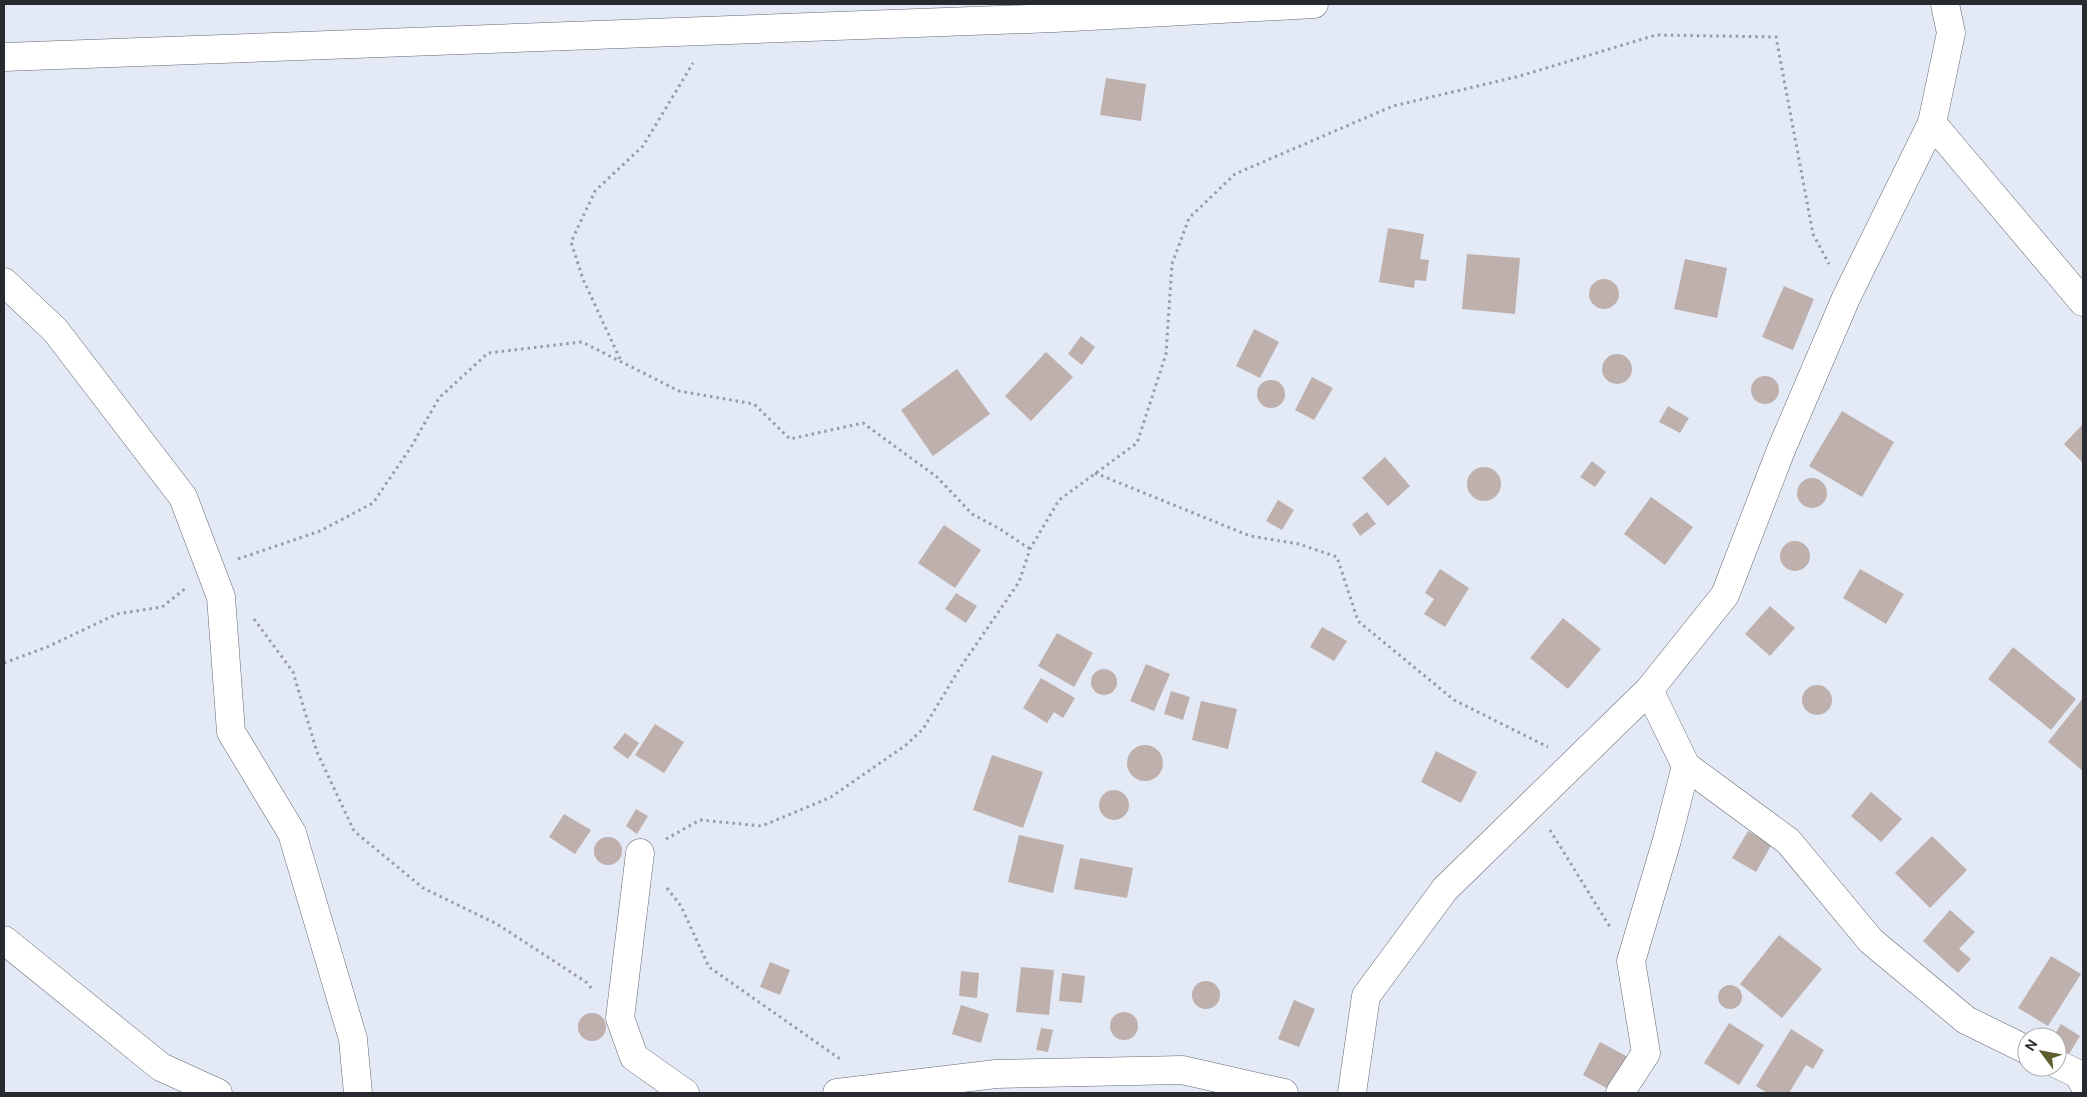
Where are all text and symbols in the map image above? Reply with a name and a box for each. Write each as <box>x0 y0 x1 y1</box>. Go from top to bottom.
north arrow <box>2017 1027 2067 1077</box>
text: N <box>2021 1036 2041 1054</box>

